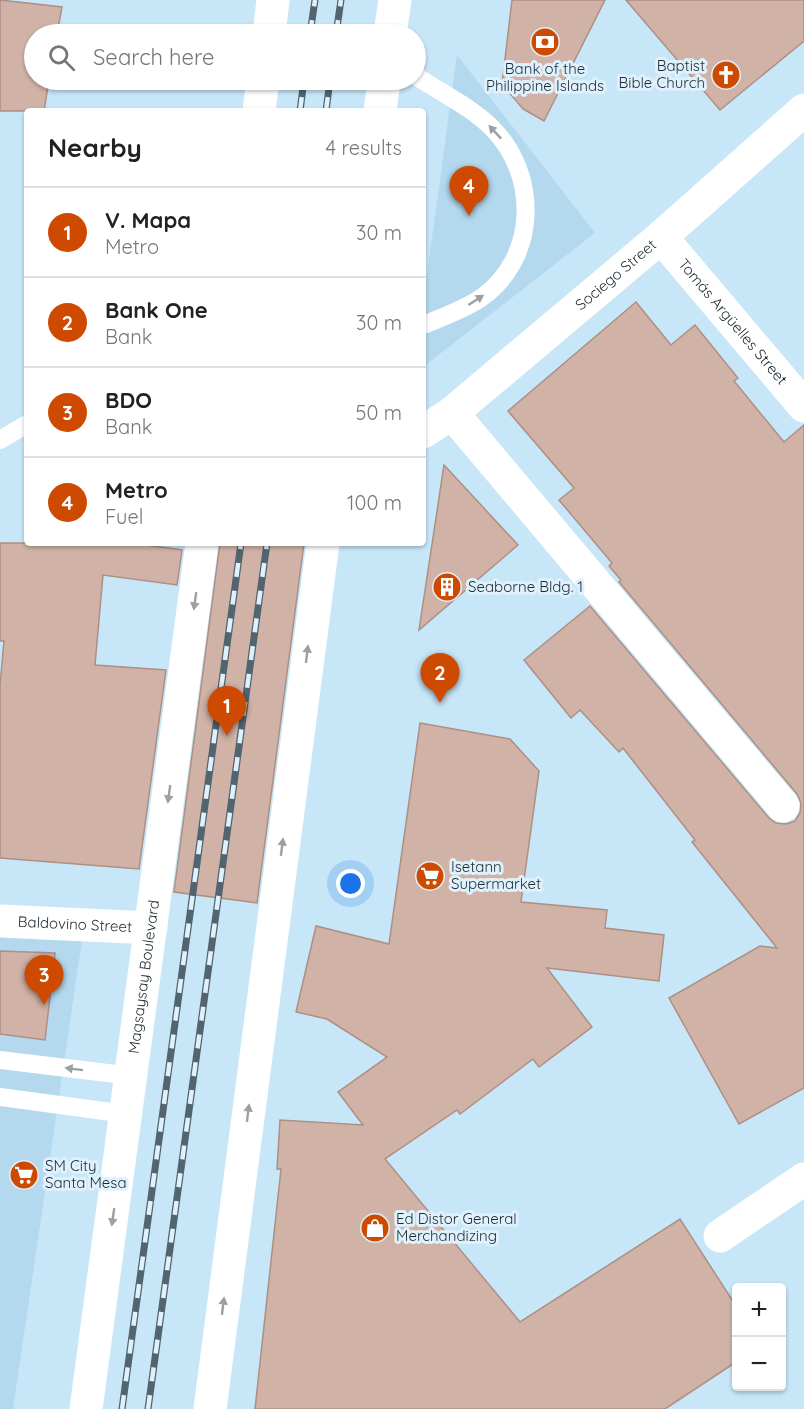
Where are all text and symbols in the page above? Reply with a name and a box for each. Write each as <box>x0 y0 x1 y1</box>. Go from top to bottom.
search box <box>24 24 426 90</box>
bank icon: Bank of the Philippine Islands <box>529 26 561 58</box>
icon: search <box>45 41 78 74</box>
text: Search here <box>93 43 214 71</box>
place label: Baptist Bible Church <box>618 56 705 92</box>
place label: Bank of the Philippine Islands <box>486 59 604 95</box>
church icon: Baptist Bible Church <box>710 59 742 91</box>
one-way arrow <box>488 125 502 139</box>
text: Nearby <box>48 131 142 164</box>
text: 4 results <box>326 135 402 160</box>
pin: 4 <box>450 166 488 216</box>
text: V. Mapa <box>105 206 191 234</box>
text: 1 <box>64 220 71 245</box>
text: 30 m <box>356 220 402 245</box>
text: Metro <box>105 234 159 259</box>
street label: Sociego Street <box>571 235 660 314</box>
street label: Tomás Argüelles Street <box>674 254 792 388</box>
one-way arrow <box>468 295 484 306</box>
text: Bank One <box>105 296 208 324</box>
text: 2 <box>62 310 73 335</box>
text: 30 m <box>356 310 402 335</box>
text: Bank <box>105 324 152 349</box>
text: BDO <box>105 386 152 414</box>
text: 3 <box>62 400 73 425</box>
text: 50 m <box>356 400 402 425</box>
text: Bank <box>105 414 152 439</box>
text: Metro <box>105 476 168 504</box>
text: 4 <box>62 490 73 515</box>
text: 100 m <box>347 490 402 515</box>
text: Fuel <box>105 504 143 529</box>
building icon: Seaborne Bldg. 1 <box>431 571 463 603</box>
place label: Seaborne Bldg. 1 <box>468 577 583 596</box>
one-way arrow <box>190 592 199 611</box>
one-way arrow <box>303 644 312 663</box>
pin: 2 <box>420 654 460 703</box>
pin: 1 <box>208 686 246 736</box>
one-way arrow <box>164 785 174 804</box>
one-way arrow <box>278 838 287 857</box>
place label: Isetann Supermarket <box>451 857 541 893</box>
supermarket icon: Isetann Supermarket <box>414 860 446 892</box>
your location <box>336 869 365 898</box>
street label: Magsaysay Boulevard <box>124 899 163 1055</box>
street label: Baldovino Street <box>17 912 132 936</box>
pin: 3 <box>24 956 63 1005</box>
one-way arrow <box>65 1064 84 1073</box>
one-way arrow <box>243 1103 253 1122</box>
place label: SM City Santa Mesa <box>45 1156 127 1192</box>
supermarket icon: SM City Santa Mesa <box>8 1159 40 1191</box>
one-way arrow <box>108 1207 117 1226</box>
place label: Ed Distor General Merchandizing <box>396 1209 517 1245</box>
shop icon: Ed Distor General Merchandizing <box>359 1212 391 1244</box>
map controls <box>732 1283 786 1391</box>
button: + <box>732 1283 786 1337</box>
one-way arrow <box>218 1297 228 1316</box>
button: − <box>732 1337 786 1391</box>

